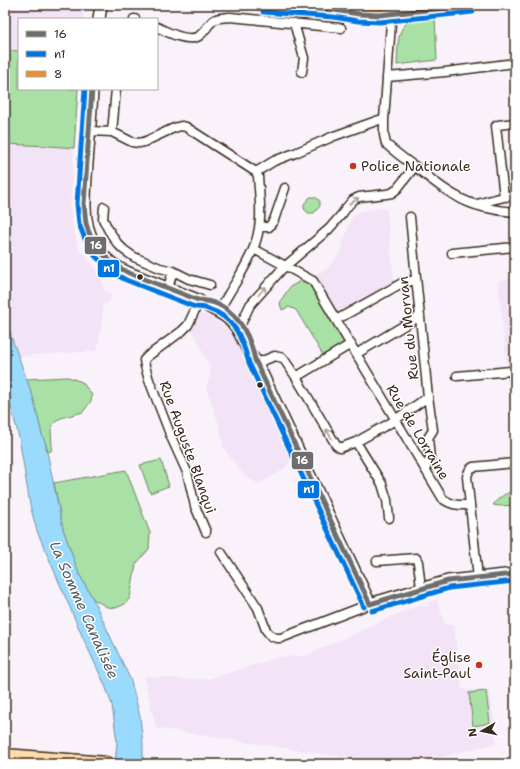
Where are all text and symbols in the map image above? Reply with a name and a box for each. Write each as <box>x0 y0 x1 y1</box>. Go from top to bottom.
legend <box>18 18 158 90</box>
text: 16 <box>54 26 67 42</box>
text: n1 <box>54 46 66 62</box>
text: 8 <box>54 66 62 82</box>
place label: Police Nationale <box>361 157 471 175</box>
marker: Police Nationale <box>348 161 358 171</box>
one-way arrow <box>349 197 360 205</box>
line badge: 16 <box>84 236 107 255</box>
text: 16 <box>90 238 103 253</box>
line badge: n1 <box>97 259 120 278</box>
text: n1 <box>103 261 115 276</box>
unlabelled marker <box>135 272 145 282</box>
street label: Rue du Morvan <box>394 275 422 381</box>
one-way arrow <box>257 287 266 297</box>
street label: Rue Auguste Blanqui <box>156 378 220 516</box>
unlabelled marker <box>255 380 265 390</box>
street label: Rue de Lorraine <box>382 381 454 483</box>
one-way arrow <box>325 428 333 440</box>
line badge: 16 <box>291 451 314 470</box>
text: 16 <box>296 453 309 468</box>
line badge: n1 <box>297 480 320 499</box>
text: n1 <box>303 482 315 497</box>
water label: La Somme Canalisée <box>45 538 123 682</box>
place label: Église Saint-Paul <box>403 648 472 682</box>
marker: Église Saint-Paul <box>474 660 484 670</box>
north arrow <box>462 711 502 751</box>
text: N <box>464 727 481 738</box>

